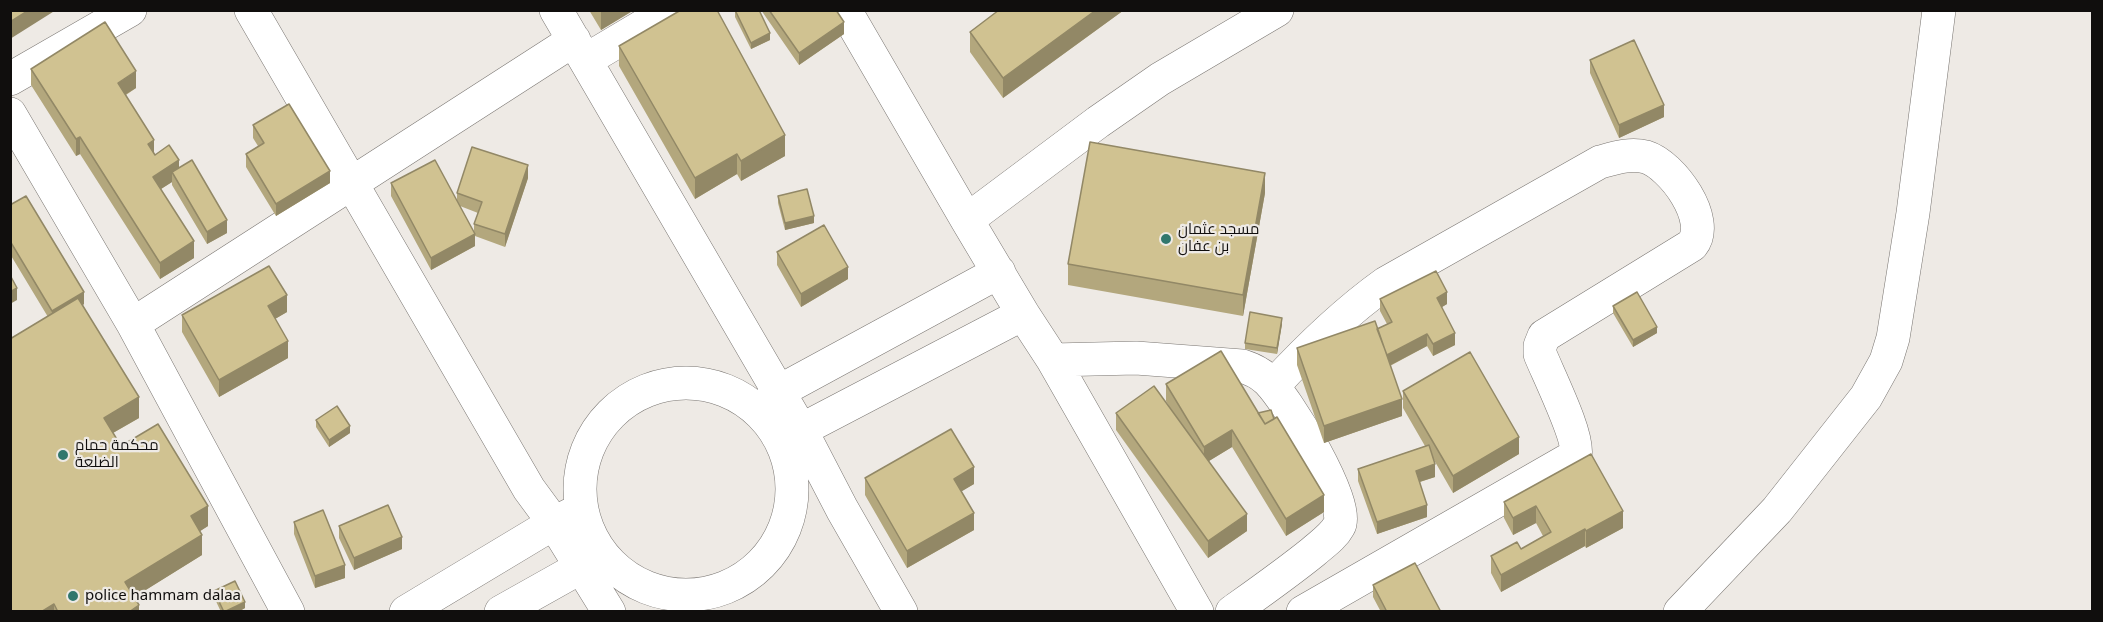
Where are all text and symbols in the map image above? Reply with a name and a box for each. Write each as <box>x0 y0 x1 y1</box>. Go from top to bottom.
place label: مسجد عثمان بن عفان <box>1178 221 1259 256</box>
marker: مسجد عثمان بن عفان <box>1159 232 1173 246</box>
place label: محكمة حمام الضلعة <box>75 437 159 472</box>
marker: محكمة حمام الضلعة <box>56 448 70 462</box>
place label: police hammam dalaa <box>85 587 241 605</box>
marker: police hammam dalaa <box>66 589 80 603</box>

